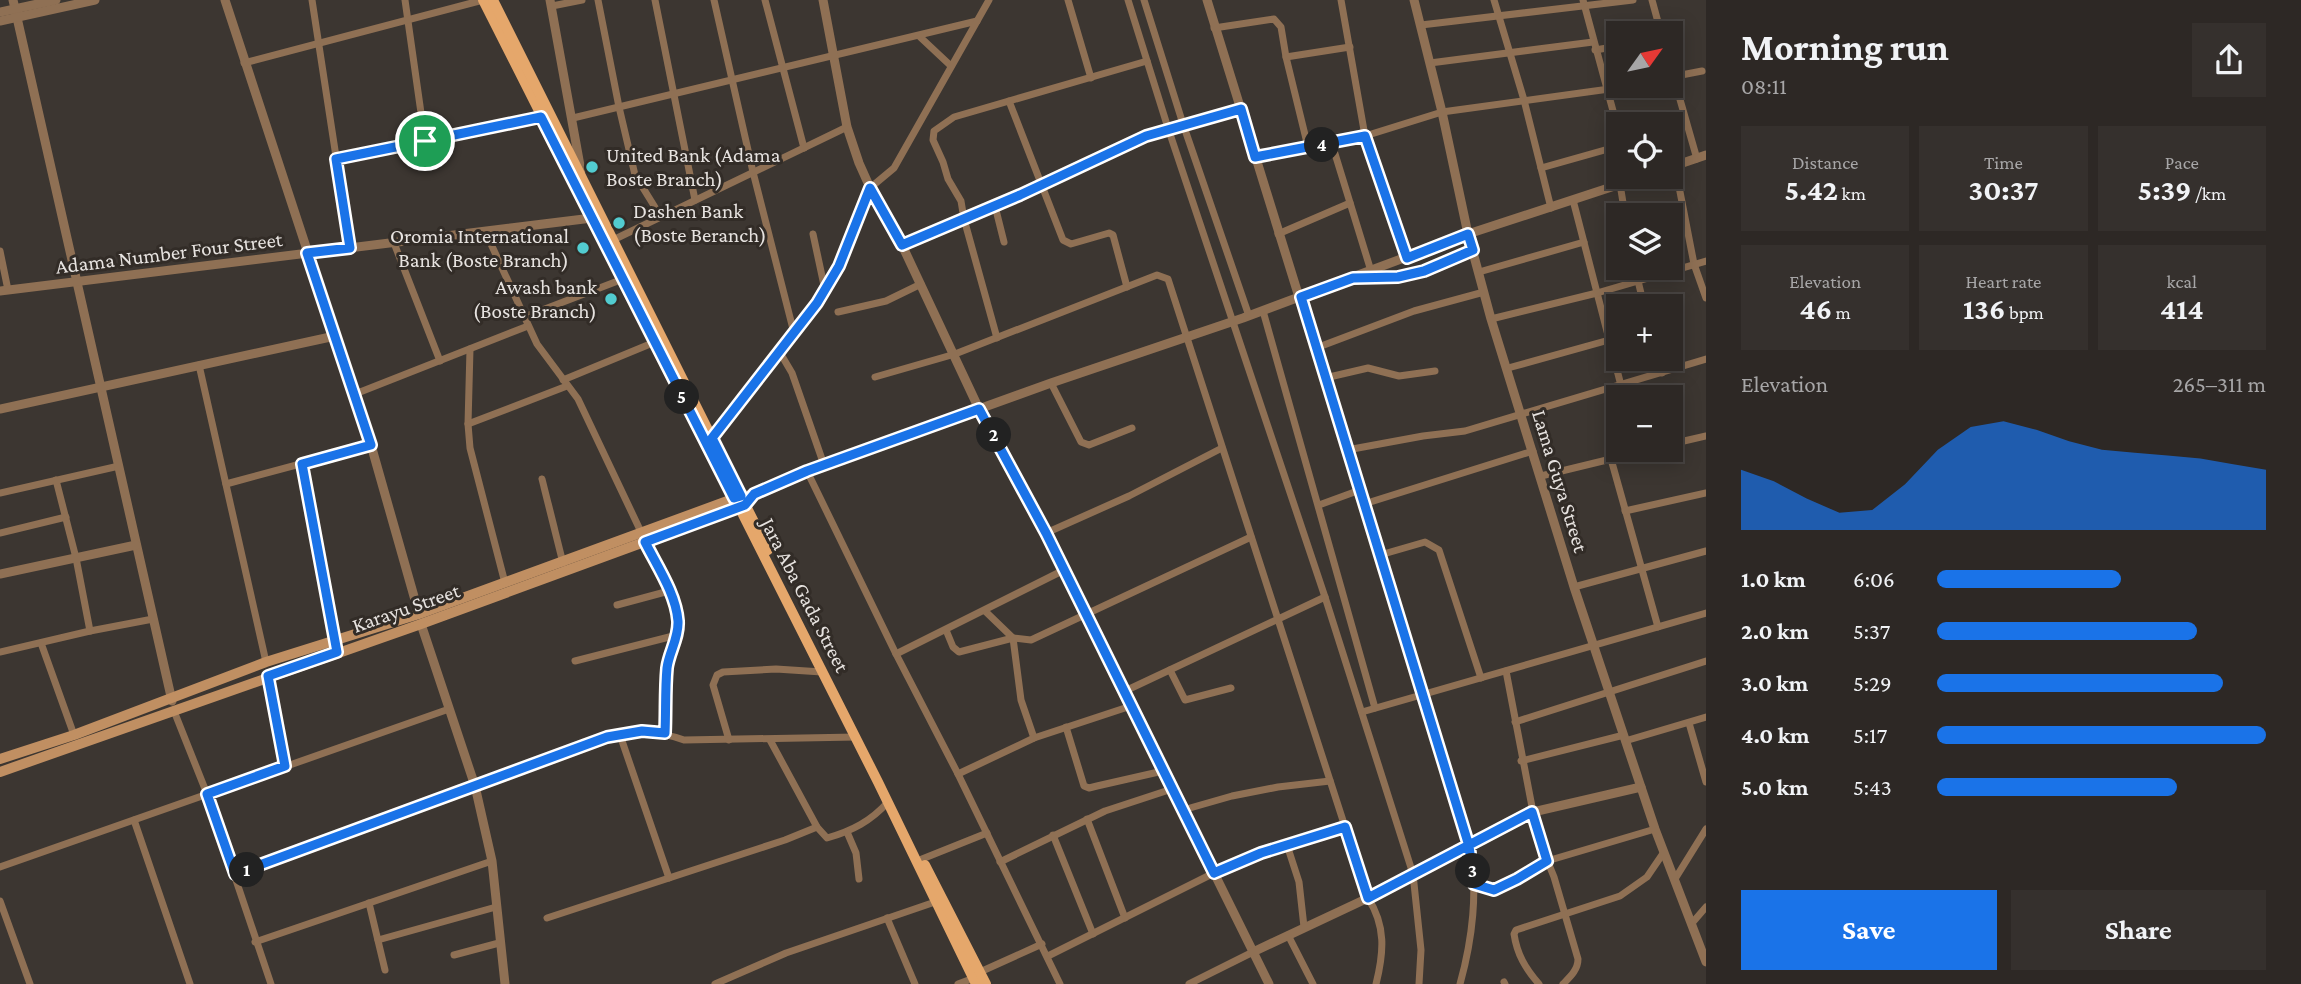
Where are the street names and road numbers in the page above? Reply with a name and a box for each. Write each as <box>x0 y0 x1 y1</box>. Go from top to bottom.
street label: Adama Number Four Street <box>54 227 285 279</box>
street label: Lama Guya Street <box>1527 407 1593 556</box>
street label: Jara Aba Gada Street <box>755 512 855 677</box>
street label: Karayu Street <box>349 578 464 638</box>

